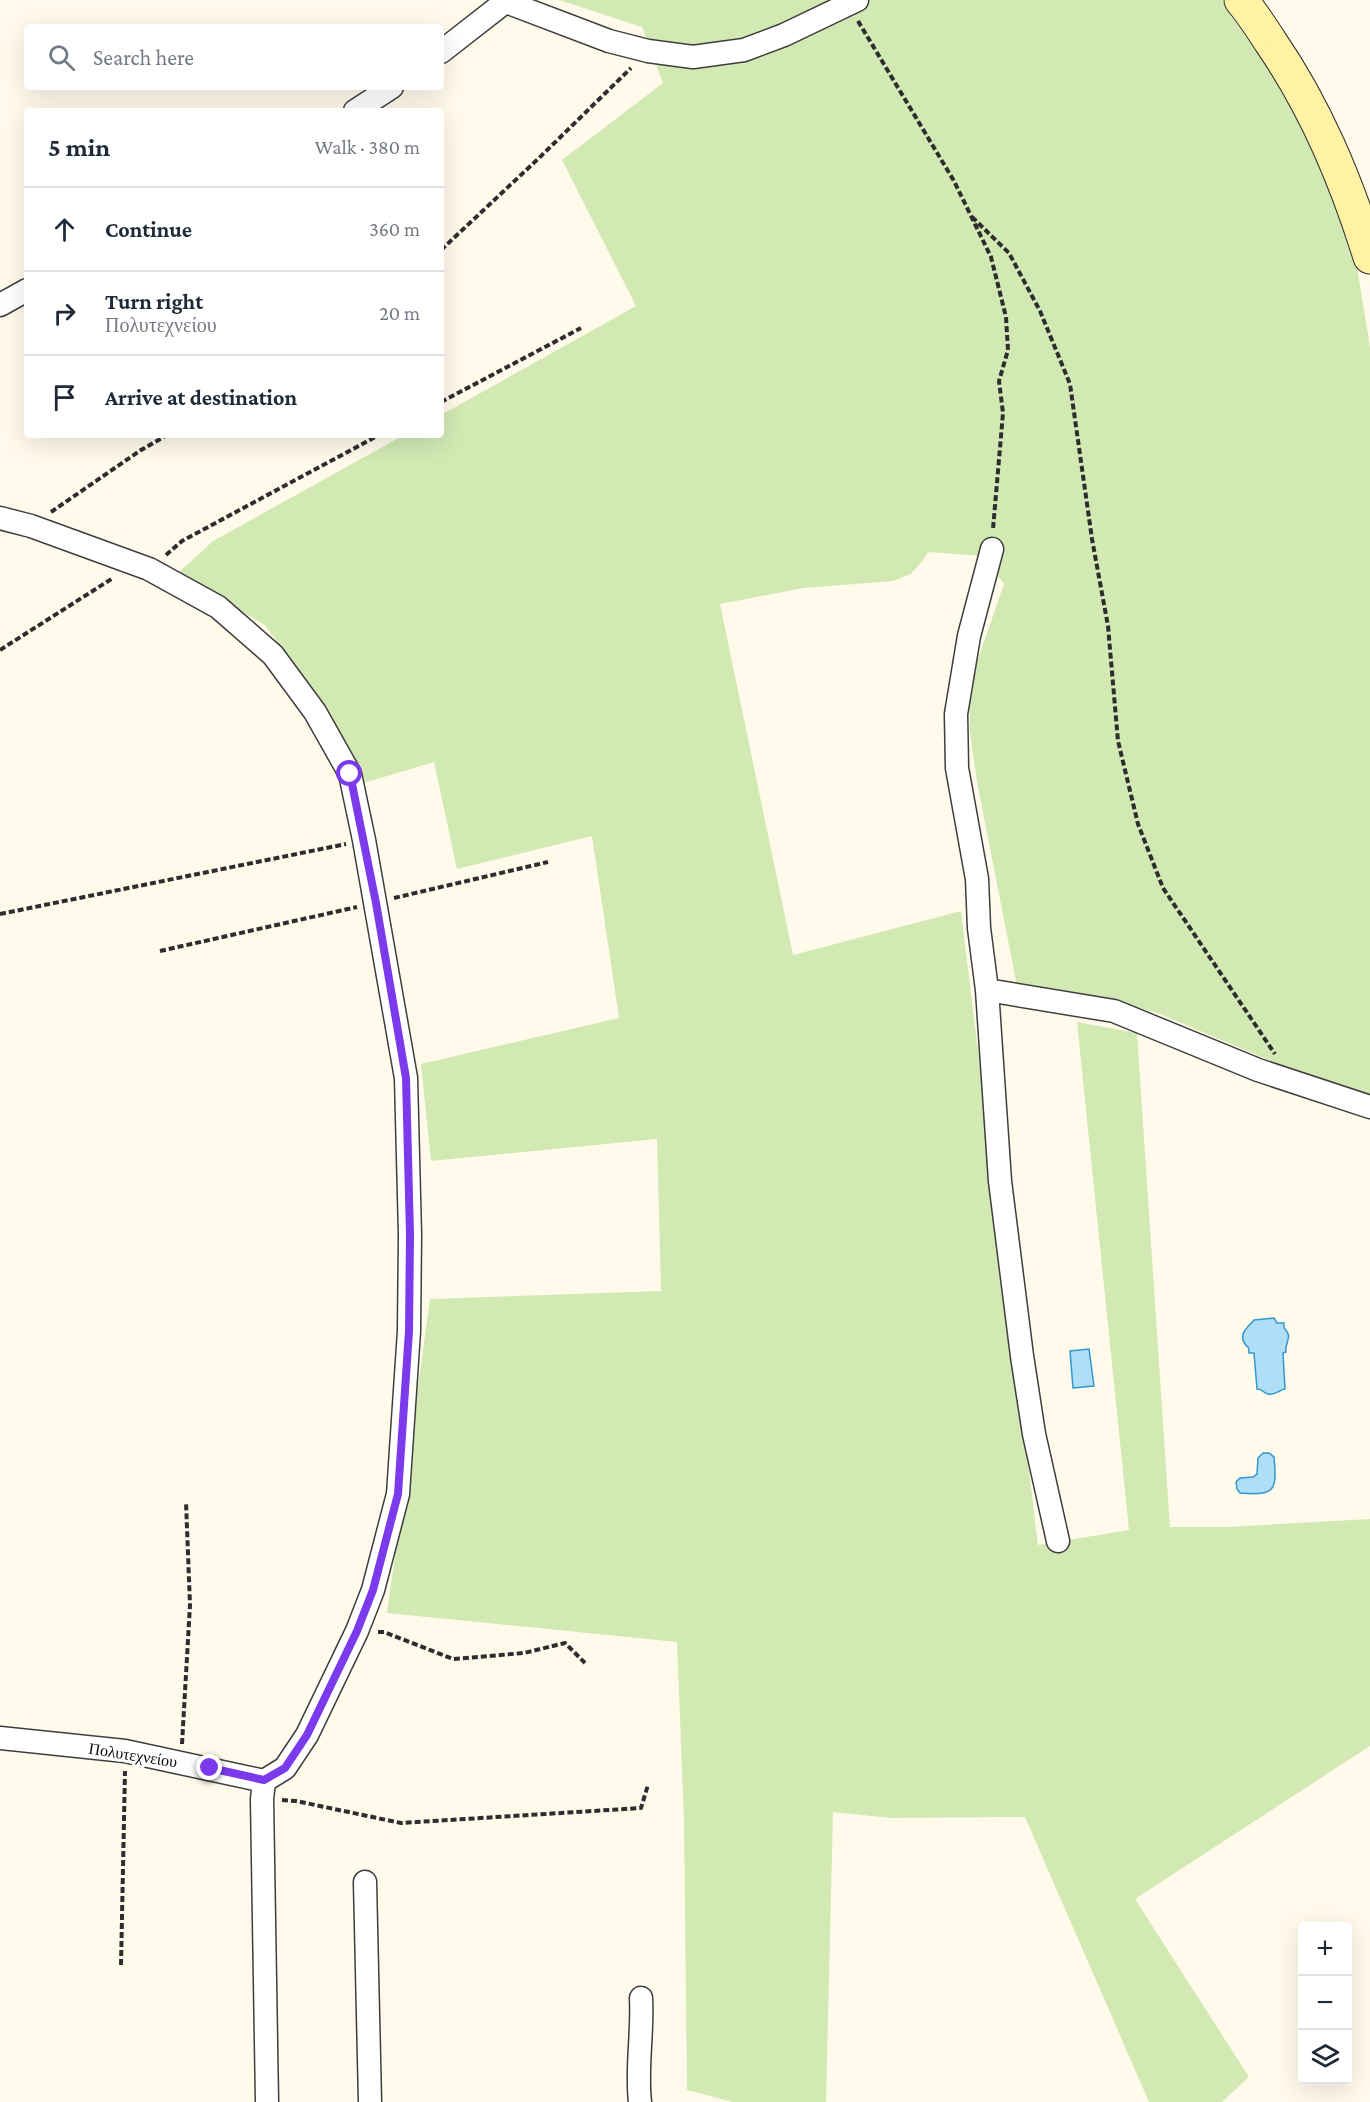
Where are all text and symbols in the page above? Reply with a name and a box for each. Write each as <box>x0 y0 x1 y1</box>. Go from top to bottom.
search box <box>24 24 444 90</box>
icon: search <box>45 41 78 74</box>
text: Search here <box>93 45 194 70</box>
text: 5 min <box>48 133 110 162</box>
text: Walk · 380 m <box>315 136 420 158</box>
icon: ahead <box>48 213 81 246</box>
text: Continue <box>105 217 192 242</box>
text: 360 m <box>369 218 420 240</box>
text: Turn right <box>105 289 203 314</box>
icon: right <box>48 297 81 330</box>
text: 20 m <box>379 302 420 324</box>
text: Πολυτεχνείου <box>105 314 217 336</box>
icon: arrive <box>48 381 81 414</box>
text: Arrive at destination <box>105 385 297 410</box>
route start <box>336 760 362 786</box>
street label: Πολυτεχνείου <box>87 1740 179 1771</box>
route end <box>196 1754 222 1780</box>
map controls <box>1298 1922 1352 2084</box>
button: + <box>1298 1922 1352 1976</box>
button: − <box>1298 1976 1352 2030</box>
button: layers <box>1298 2030 1352 2084</box>

